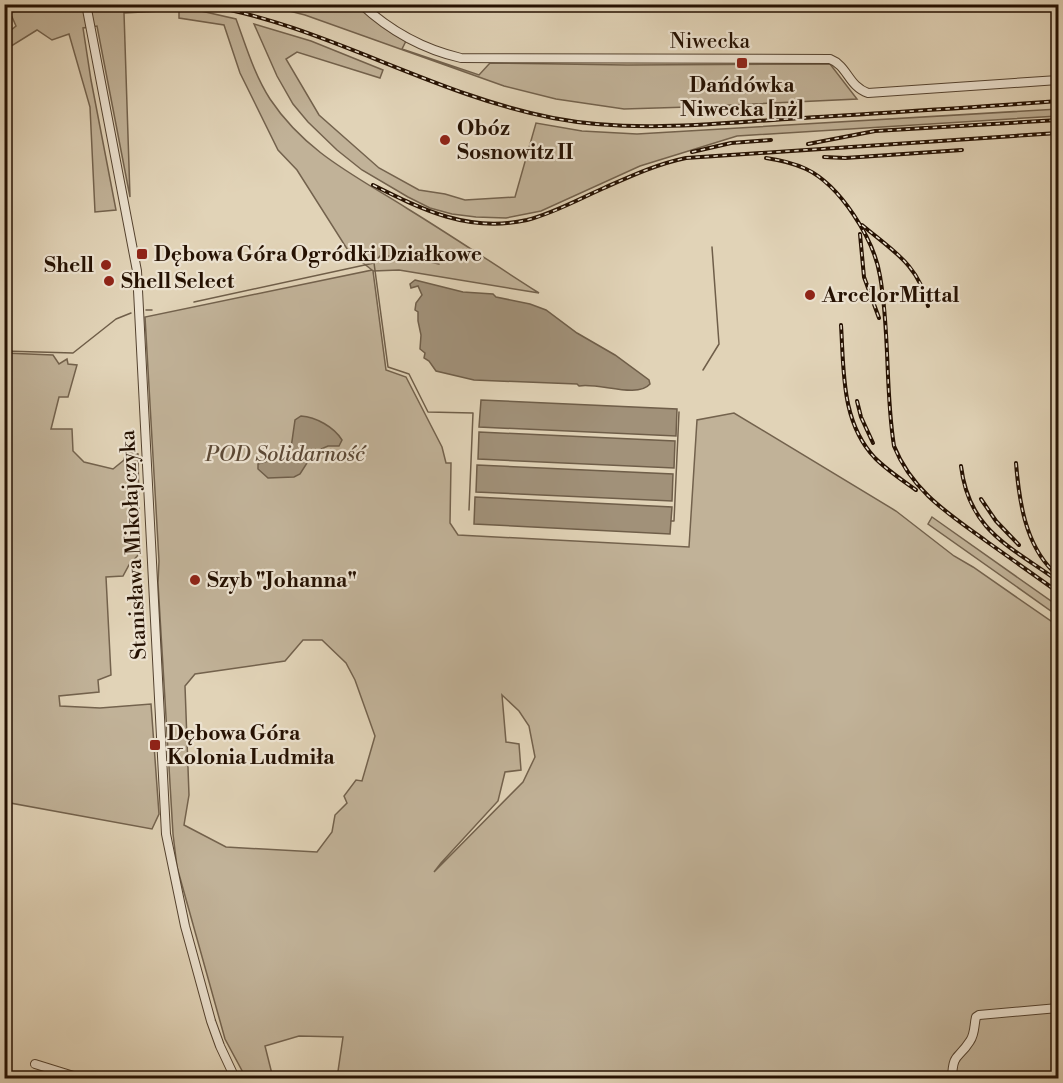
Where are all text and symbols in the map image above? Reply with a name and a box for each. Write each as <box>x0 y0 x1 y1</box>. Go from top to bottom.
street label: Niwecka <box>670 29 751 55</box>
marker: Dańdówka Niwecka [nż] <box>735 56 749 70</box>
place label: Dańdówka Niwecka [nż] <box>680 73 804 123</box>
place label: Obóz Sosnowitz II <box>457 116 573 166</box>
marker: Obóz Sosnowitz II <box>438 133 452 147</box>
place label: Dębowa Góra Ogródki Działkowe <box>154 242 482 268</box>
marker: Dębowa Góra Ogródki Działkowe <box>135 247 149 261</box>
place label: Shell <box>44 253 94 279</box>
marker: Shell <box>99 258 113 272</box>
place label: Shell Select <box>121 269 235 295</box>
marker: Shell Select <box>102 274 116 288</box>
place label: ArcelorMittal <box>821 283 960 309</box>
marker: ArcelorMittal <box>803 288 817 302</box>
street label: Stanisława Mikołajczyka <box>115 429 153 661</box>
park label: POD Solidarność <box>204 442 367 468</box>
place label: Szyb "Johanna" <box>207 568 357 594</box>
marker: Szyb "Johanna" <box>188 573 202 587</box>
place label: Dębowa Góra Kolonia Ludmiła <box>167 721 335 771</box>
marker: Dębowa Góra Kolonia Ludmiła <box>148 738 162 752</box>

